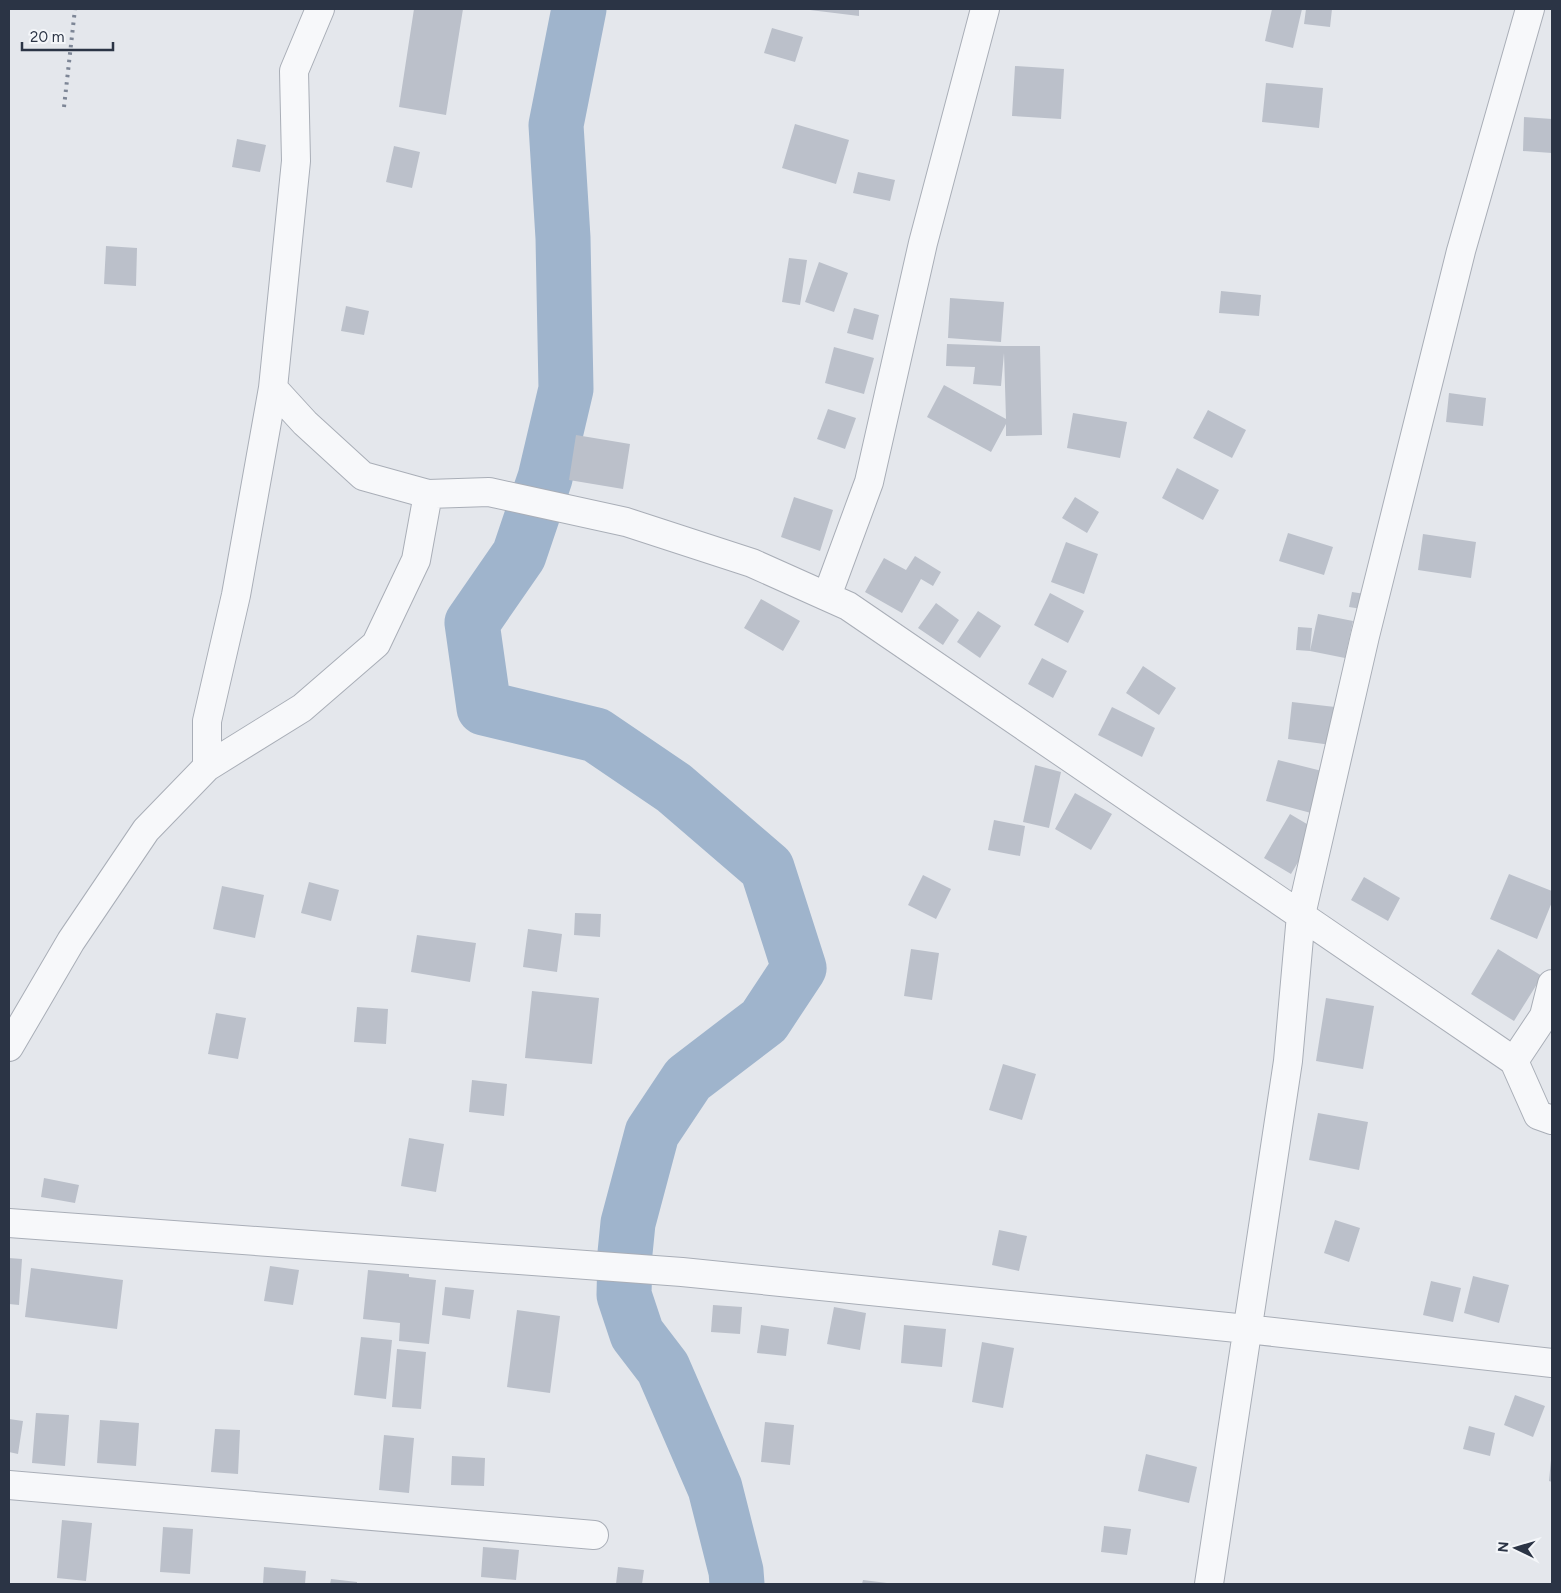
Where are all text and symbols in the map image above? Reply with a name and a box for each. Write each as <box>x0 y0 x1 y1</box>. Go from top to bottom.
scale bar <box>22 20 114 52</box>
text: 20 m <box>30 28 64 46</box>
north arrow <box>1491 1523 1541 1573</box>
text: N <box>1495 1541 1512 1553</box>

